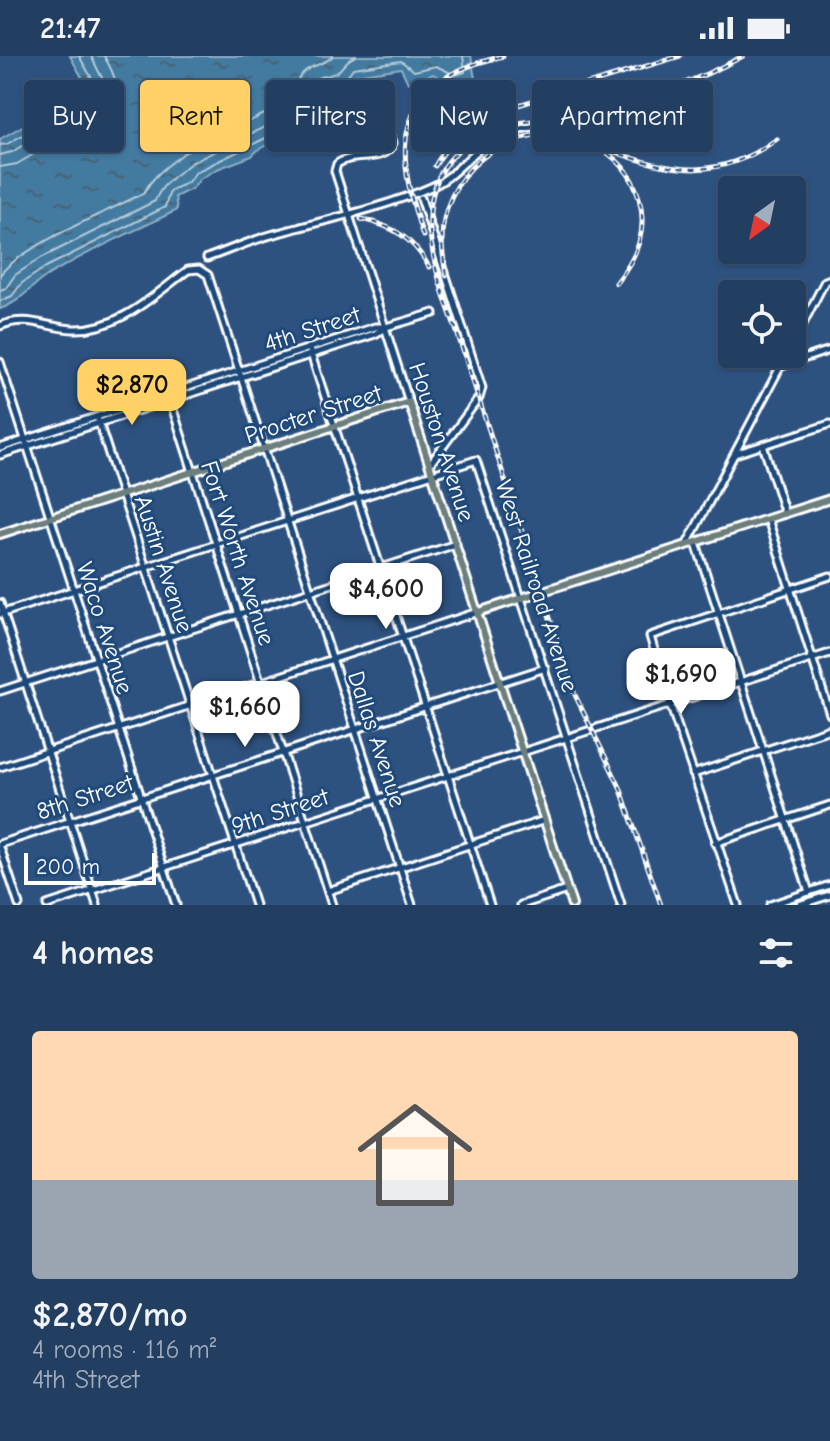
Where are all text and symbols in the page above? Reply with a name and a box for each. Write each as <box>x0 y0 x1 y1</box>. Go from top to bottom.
text: 21:47 <box>40 11 101 46</box>
chip: Buy <box>24 80 124 152</box>
chip: Rent <box>140 80 250 152</box>
chip: Filters <box>266 80 395 152</box>
chip: New <box>411 80 516 152</box>
chip: Apartment <box>532 80 713 152</box>
north arrow <box>718 176 806 264</box>
map controls <box>718 176 806 368</box>
button: locate <box>718 280 806 368</box>
street label: 4th Street <box>260 300 365 358</box>
pin: $2,870 <box>67 359 197 427</box>
street label: Houston Avenue <box>403 359 481 525</box>
text: $2,870 <box>95 370 169 400</box>
street label: Procter Street <box>241 378 386 449</box>
street label: Fort Worth Avenue <box>195 457 281 649</box>
street label: West Railroad Avenue <box>490 476 584 696</box>
street label: Austin Avenue <box>129 492 199 636</box>
street label: Waco Avenue <box>71 559 139 697</box>
pin: $4,600 <box>321 563 451 631</box>
text: $4,600 <box>348 574 424 604</box>
pin: $1,690 <box>616 648 746 716</box>
text: $1,690 <box>645 659 717 689</box>
street label: Dallas Avenue <box>342 667 412 811</box>
pin: $1,660 <box>180 681 310 749</box>
text: $1,660 <box>209 692 281 722</box>
street label: 8th Street <box>33 768 138 826</box>
street label: 9th Street <box>228 782 333 840</box>
scale bar <box>24 849 156 885</box>
text: 200 m <box>36 854 100 880</box>
icon: filters <box>754 931 798 975</box>
text: 4 homes <box>32 933 154 973</box>
icon: home <box>343 1083 487 1227</box>
text: $2,870/mo <box>32 1295 188 1335</box>
text: 4 rooms · 116 m² <box>32 1335 216 1365</box>
text: 4th Street <box>32 1365 140 1395</box>

